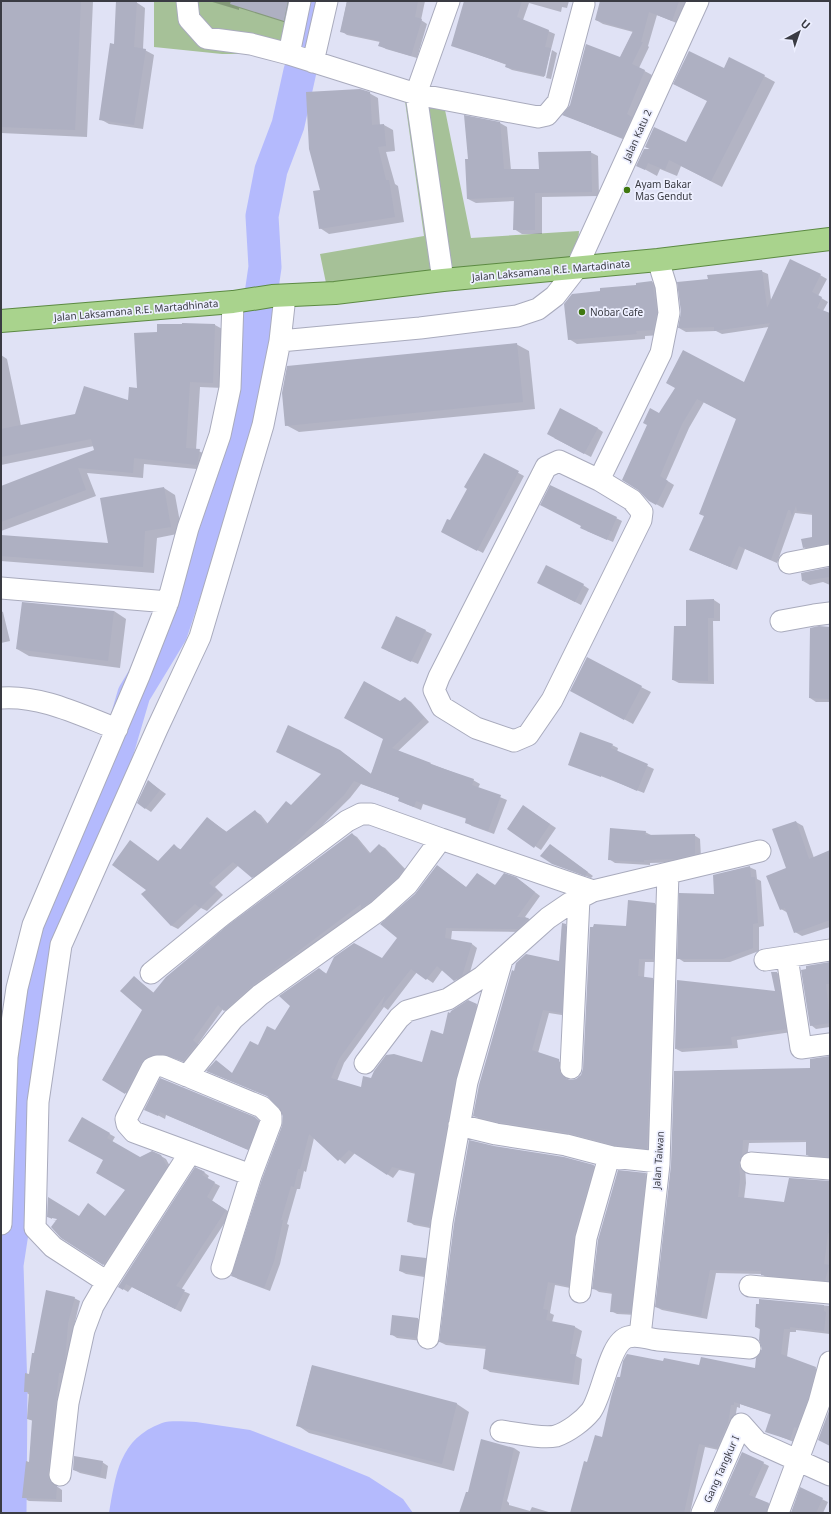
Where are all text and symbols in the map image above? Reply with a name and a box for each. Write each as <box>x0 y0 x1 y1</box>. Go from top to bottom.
north arrow <box>779 12 819 52</box>
text: U <box>798 16 814 32</box>
street label: Jalan Katu 2 <box>619 107 655 164</box>
place label: Ayam Bakar Mas Gendut <box>635 177 692 203</box>
marker: Ayam Bakar Mas Gendut <box>622 185 632 195</box>
street label: Jalan Laksamana R.E. Martadinata <box>470 256 631 284</box>
street label: Jalan Laksamana R.E. Martadhinata <box>52 296 219 324</box>
place label: Nobar Cafe <box>590 305 644 319</box>
marker: Nobar Cafe <box>577 307 587 317</box>
street label: Jalan Taiwan <box>649 1131 667 1190</box>
street label: Gang Tangkur I <box>700 1433 742 1505</box>

